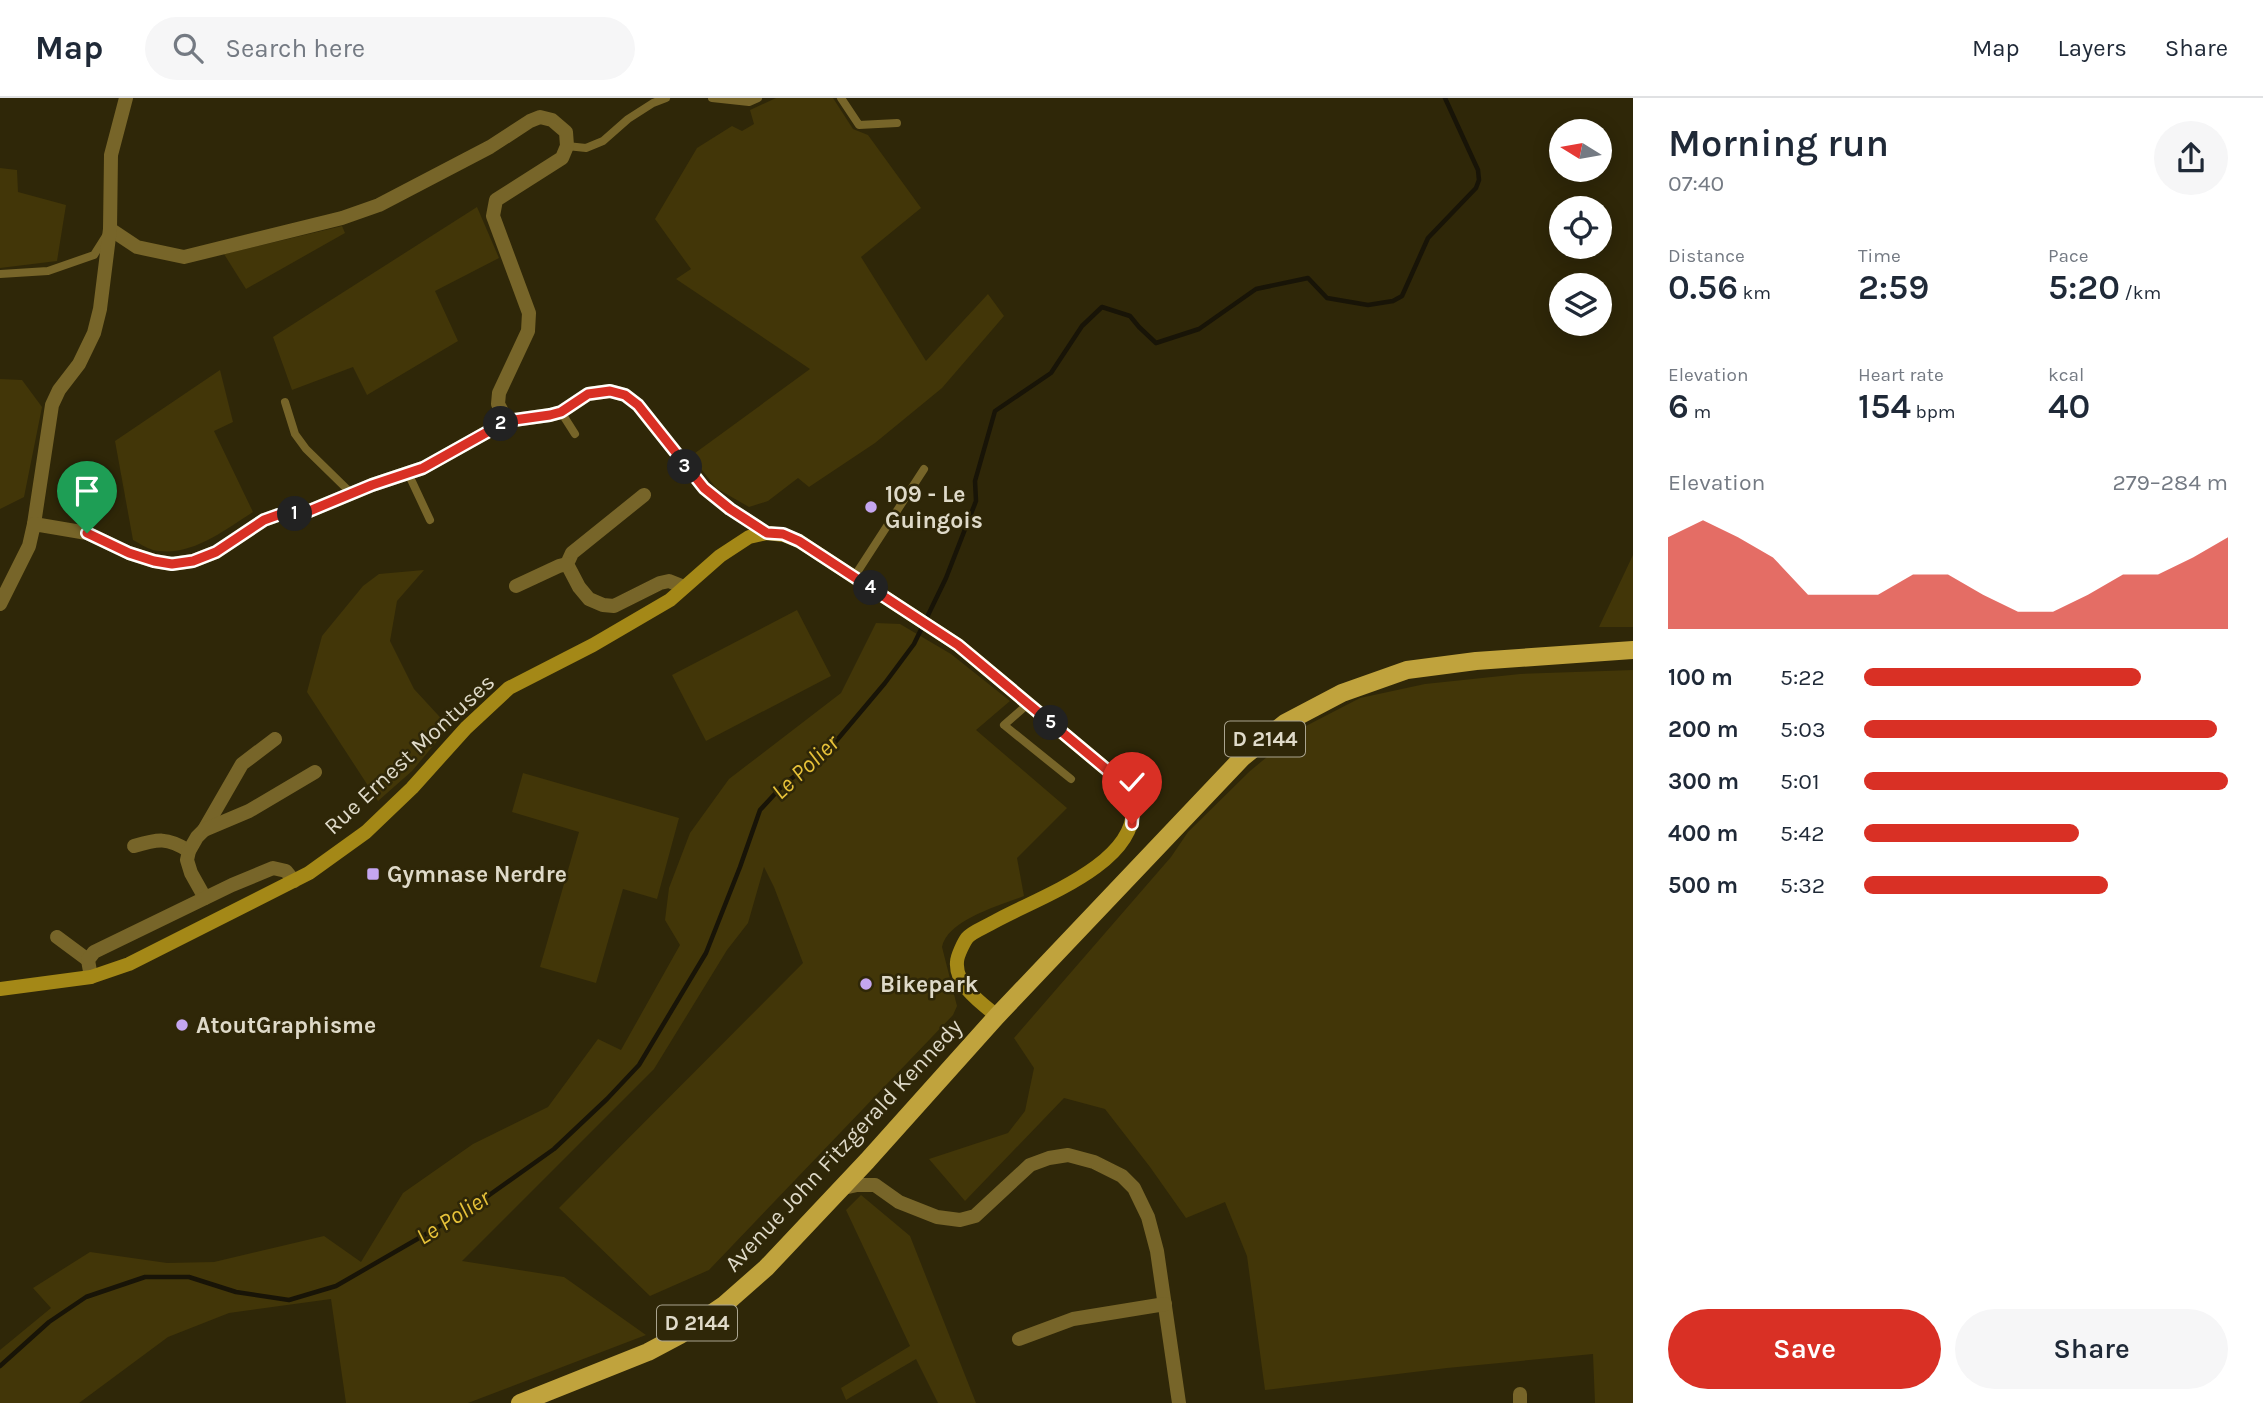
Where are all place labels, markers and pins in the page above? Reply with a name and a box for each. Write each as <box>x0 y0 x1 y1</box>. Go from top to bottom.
pin: 2 <box>484 406 518 442</box>
pin: 3 <box>668 450 702 484</box>
pin <box>57 461 117 533</box>
place label: 109 - Le Guingois <box>885 481 983 534</box>
pin: 1 <box>278 496 312 532</box>
marker: 109 - Le Guingois <box>863 499 879 515</box>
pin: 4 <box>854 570 888 606</box>
pin: 5 <box>1034 706 1068 740</box>
pin <box>1102 752 1162 824</box>
place label: Gymnase Nerdre <box>387 861 567 888</box>
marker: Gymnase Nerdre <box>365 866 381 882</box>
place label: Bikepark <box>880 971 979 998</box>
marker: Bikepark <box>858 976 874 992</box>
place label: AtoutGraphisme <box>196 1012 376 1039</box>
marker: AtoutGraphisme <box>174 1017 190 1033</box>

